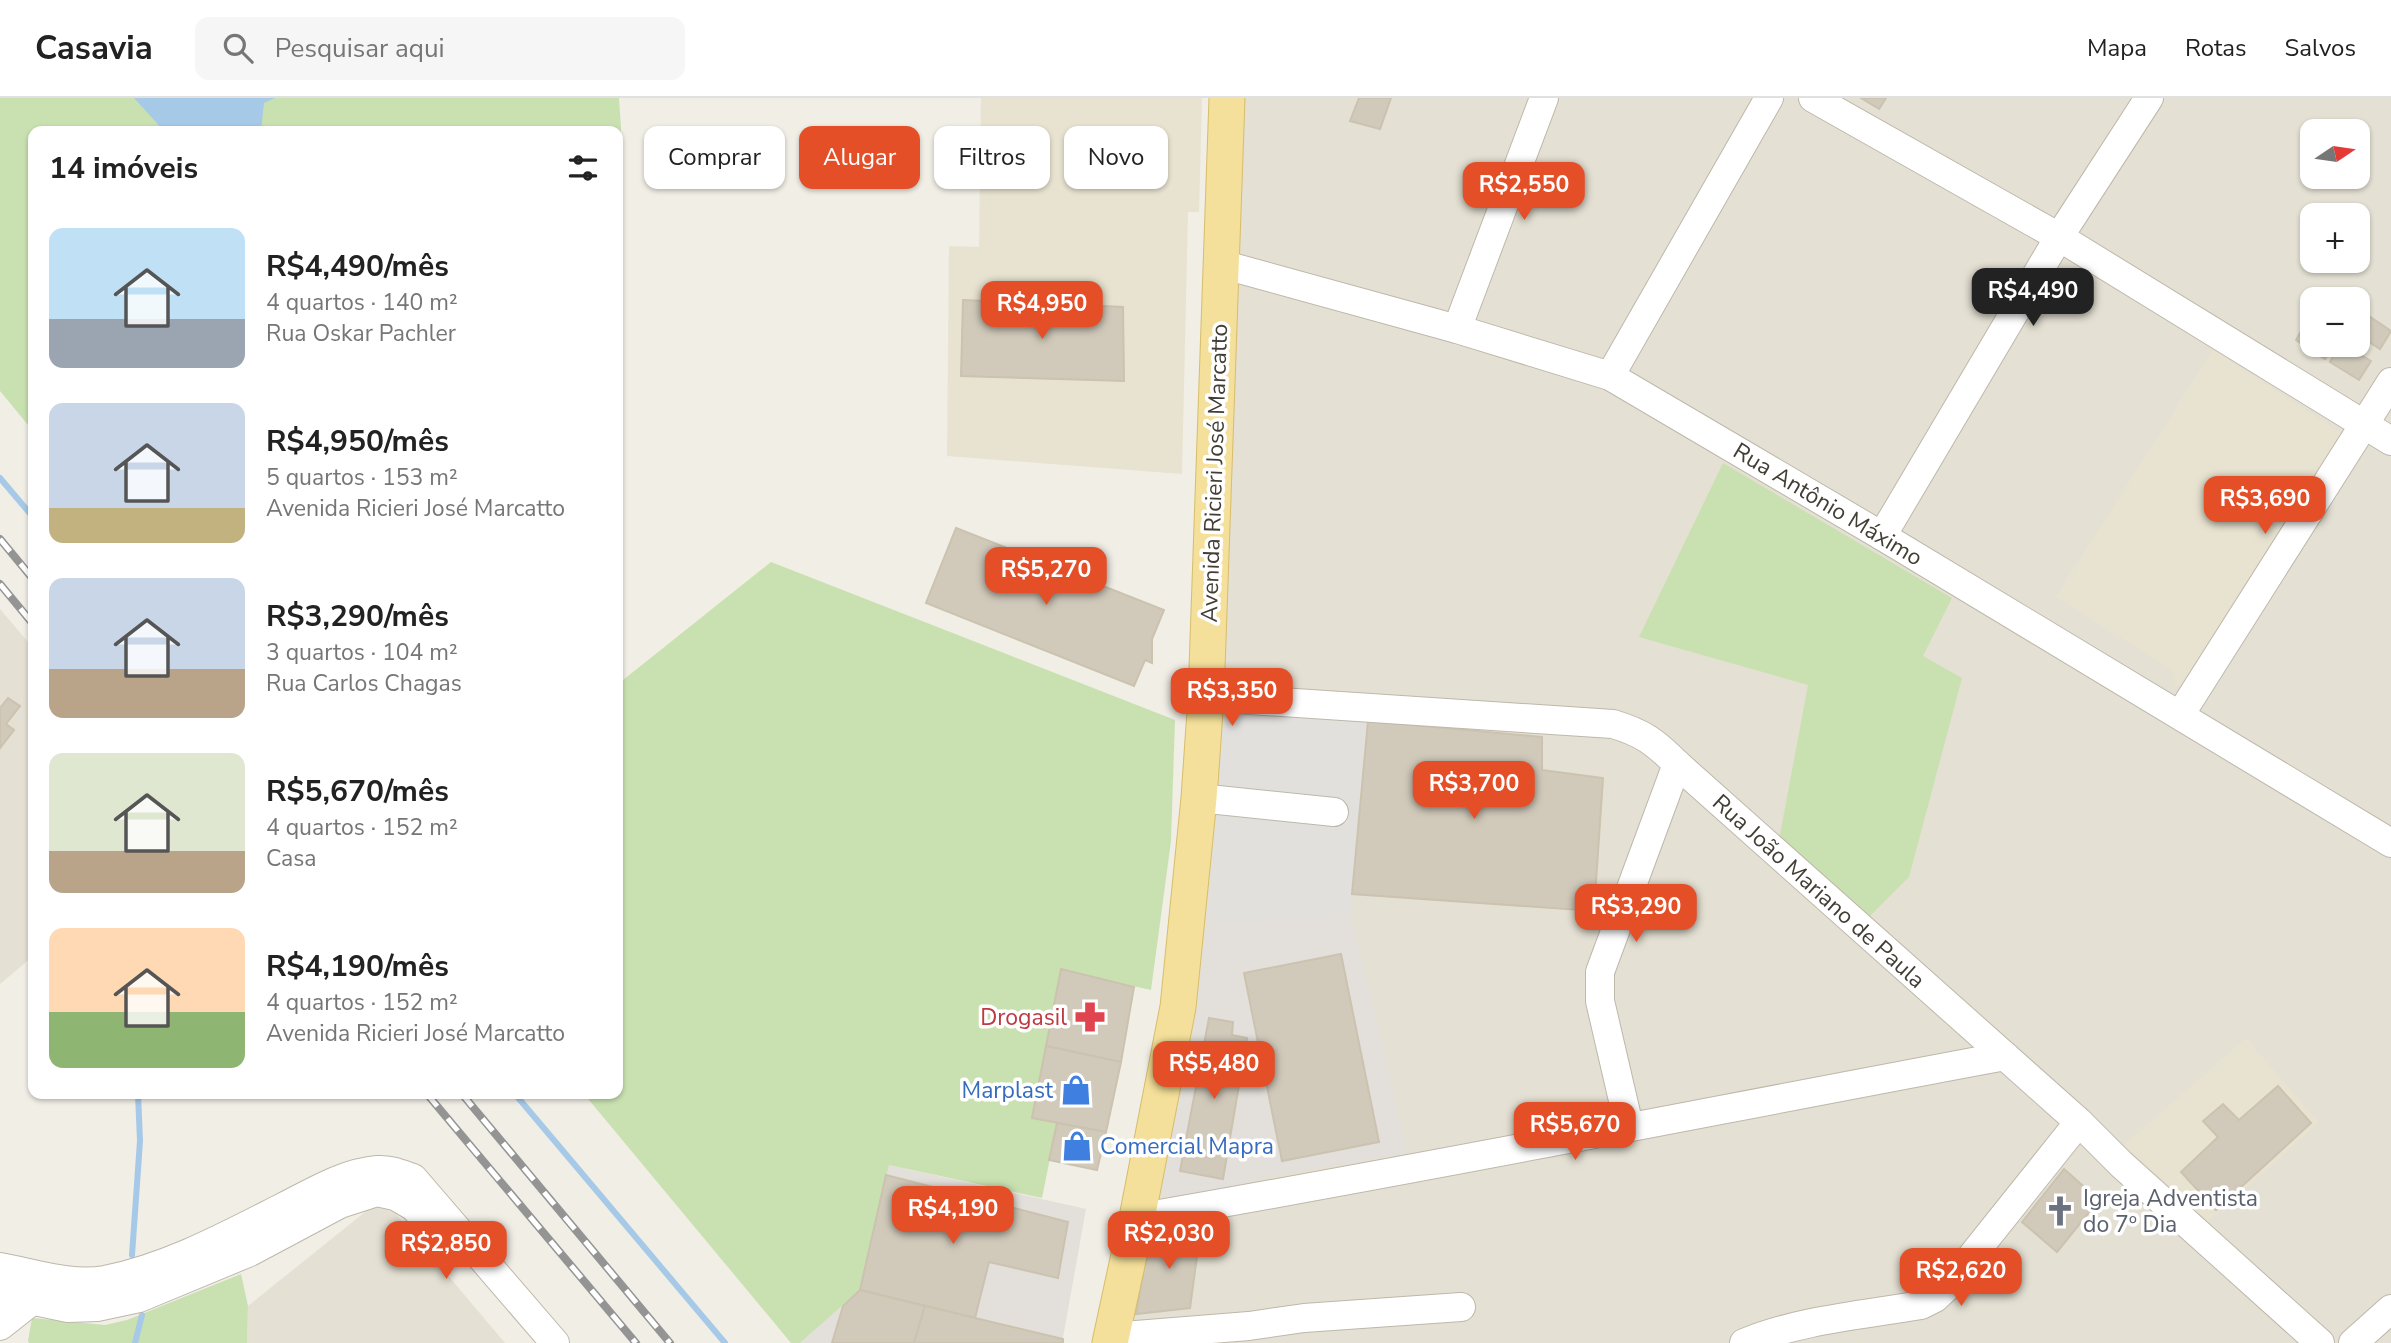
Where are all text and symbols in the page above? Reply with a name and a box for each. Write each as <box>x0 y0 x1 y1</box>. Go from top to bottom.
search box <box>195 17 685 80</box>
text: Casavia <box>35 26 153 71</box>
icon: search <box>219 29 257 67</box>
text: Pesquisar aqui <box>275 31 445 66</box>
text: Mapa <box>2087 32 2147 64</box>
text: Rotas <box>2185 32 2247 64</box>
text: Salvos <box>2285 32 2356 64</box>
north arrow <box>2300 119 2370 189</box>
map controls <box>2300 119 2370 357</box>
chip: Comprar <box>644 126 785 189</box>
chip: Alugar <box>799 126 920 189</box>
chip: Filtros <box>934 126 1050 189</box>
chip: Novo <box>1064 126 1168 189</box>
text: 14 imóveis <box>49 148 198 189</box>
icon: filters <box>564 149 602 187</box>
pin: R$2,550 <box>1459 162 1589 222</box>
text: R$2,550 <box>1479 169 1569 200</box>
button: + <box>2300 203 2370 273</box>
text: R$4,490/mês <box>266 246 449 287</box>
icon: home <box>105 256 189 340</box>
pin: R$4,490 <box>1968 268 2098 328</box>
text: R$4,490 <box>1988 275 2078 306</box>
pin: R$4,950 <box>977 282 1107 341</box>
text: 4 quartos · 140 m² <box>266 287 458 318</box>
button: − <box>2300 287 2370 357</box>
text: R$4,950 <box>997 288 1087 319</box>
text: Rua Oskar Pachler <box>266 318 456 349</box>
street label: Avenida Ricieri José Marcatto <box>1194 323 1235 623</box>
text: R$4,950/mês <box>266 421 449 462</box>
icon: home <box>105 431 189 515</box>
street label: Rua Antônio Máximo <box>1727 436 1928 573</box>
text: 5 quartos · 153 m² <box>266 462 458 493</box>
pin: R$3,690 <box>2200 476 2330 536</box>
text: R$3,690 <box>2220 483 2310 514</box>
text: Avenida Ricieri José Marcatto <box>266 493 565 524</box>
pin: R$5,270 <box>981 547 1111 607</box>
text: R$5,270 <box>1001 554 1091 585</box>
text: R$3,290/mês <box>266 596 449 637</box>
icon: home <box>105 606 189 690</box>
text: 3 quartos · 104 m² <box>266 637 458 668</box>
text: Rua Carlos Chagas <box>266 668 462 699</box>
pin: R$3,350 <box>1167 668 1297 728</box>
text: R$3,350 <box>1187 675 1277 706</box>
pin: R$3,700 <box>1409 762 1539 821</box>
text: R$3,700 <box>1429 768 1519 799</box>
text: R$5,670/mês <box>266 771 449 812</box>
icon: home <box>105 781 189 865</box>
street label: Rua João Mariano de Paula <box>1706 787 1932 995</box>
text: 4 quartos · 152 m² <box>266 812 458 843</box>
text: Casa <box>266 843 317 874</box>
pin: R$3,290 <box>1571 884 1701 944</box>
text: R$3,290 <box>1591 891 1681 922</box>
text: R$4,190/mês <box>266 946 449 987</box>
icon: home <box>105 956 189 1040</box>
text: 4 quartos · 152 m² <box>266 987 458 1018</box>
pharmacy icon: Drogasil <box>1073 1000 1107 1034</box>
place label: Drogasil <box>980 1002 1067 1033</box>
text: Avenida Ricieri José Marcatto <box>266 1018 565 1049</box>
pin: R$5,480 <box>1149 1042 1279 1101</box>
text: R$5,480 <box>1169 1048 1259 1079</box>
shop icon: Marplast <box>1059 1073 1093 1107</box>
place label: Marplast <box>962 1075 1054 1106</box>
pin: R$5,670 <box>1510 1102 1640 1162</box>
text: R$5,670 <box>1530 1109 1620 1140</box>
shop icon: Comercial Mapra <box>1060 1129 1094 1163</box>
place label: Comercial Mapra <box>1100 1131 1274 1162</box>
place label: Igreja Adventista do 7º Dia <box>2083 1183 2258 1240</box>
pin: R$4,190 <box>888 1186 1018 1246</box>
text: R$4,190 <box>908 1193 998 1224</box>
church icon: Igreja Adventista do 7º Dia <box>2043 1194 2077 1228</box>
pin: R$2,030 <box>1104 1212 1234 1271</box>
text: R$2,030 <box>1124 1218 1214 1249</box>
pin: R$2,850 <box>381 1222 511 1281</box>
text: R$2,850 <box>401 1228 491 1259</box>
pin: R$2,620 <box>1896 1248 2026 1308</box>
text: R$2,620 <box>1916 1255 2006 1286</box>

